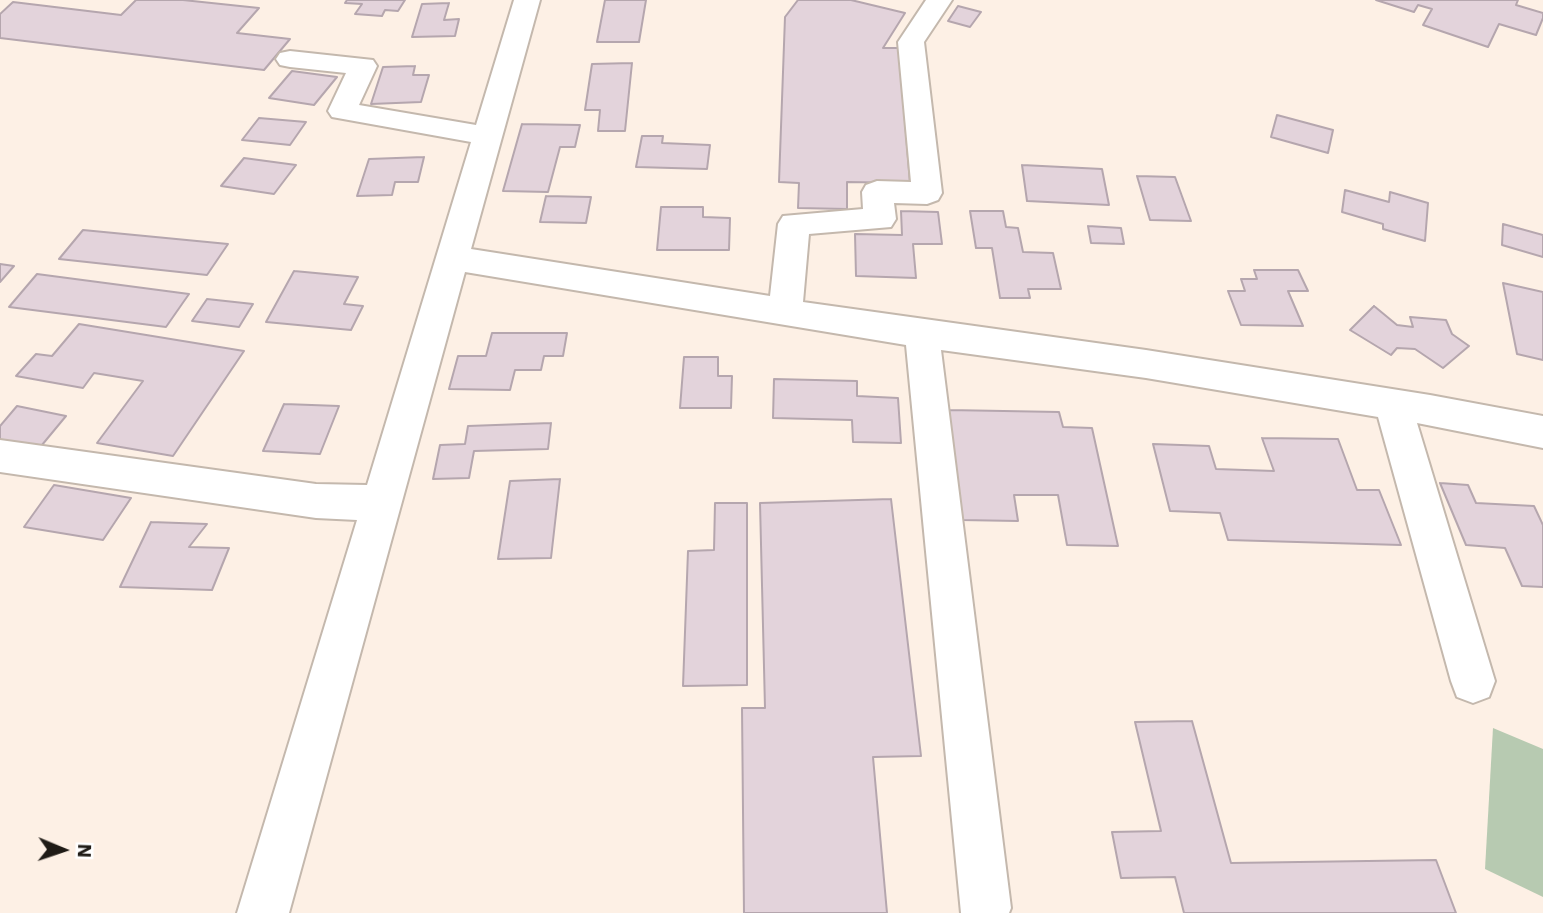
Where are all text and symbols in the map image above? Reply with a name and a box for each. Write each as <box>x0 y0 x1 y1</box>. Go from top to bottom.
north arrow <box>28 815 98 885</box>
text: N <box>73 843 96 858</box>

